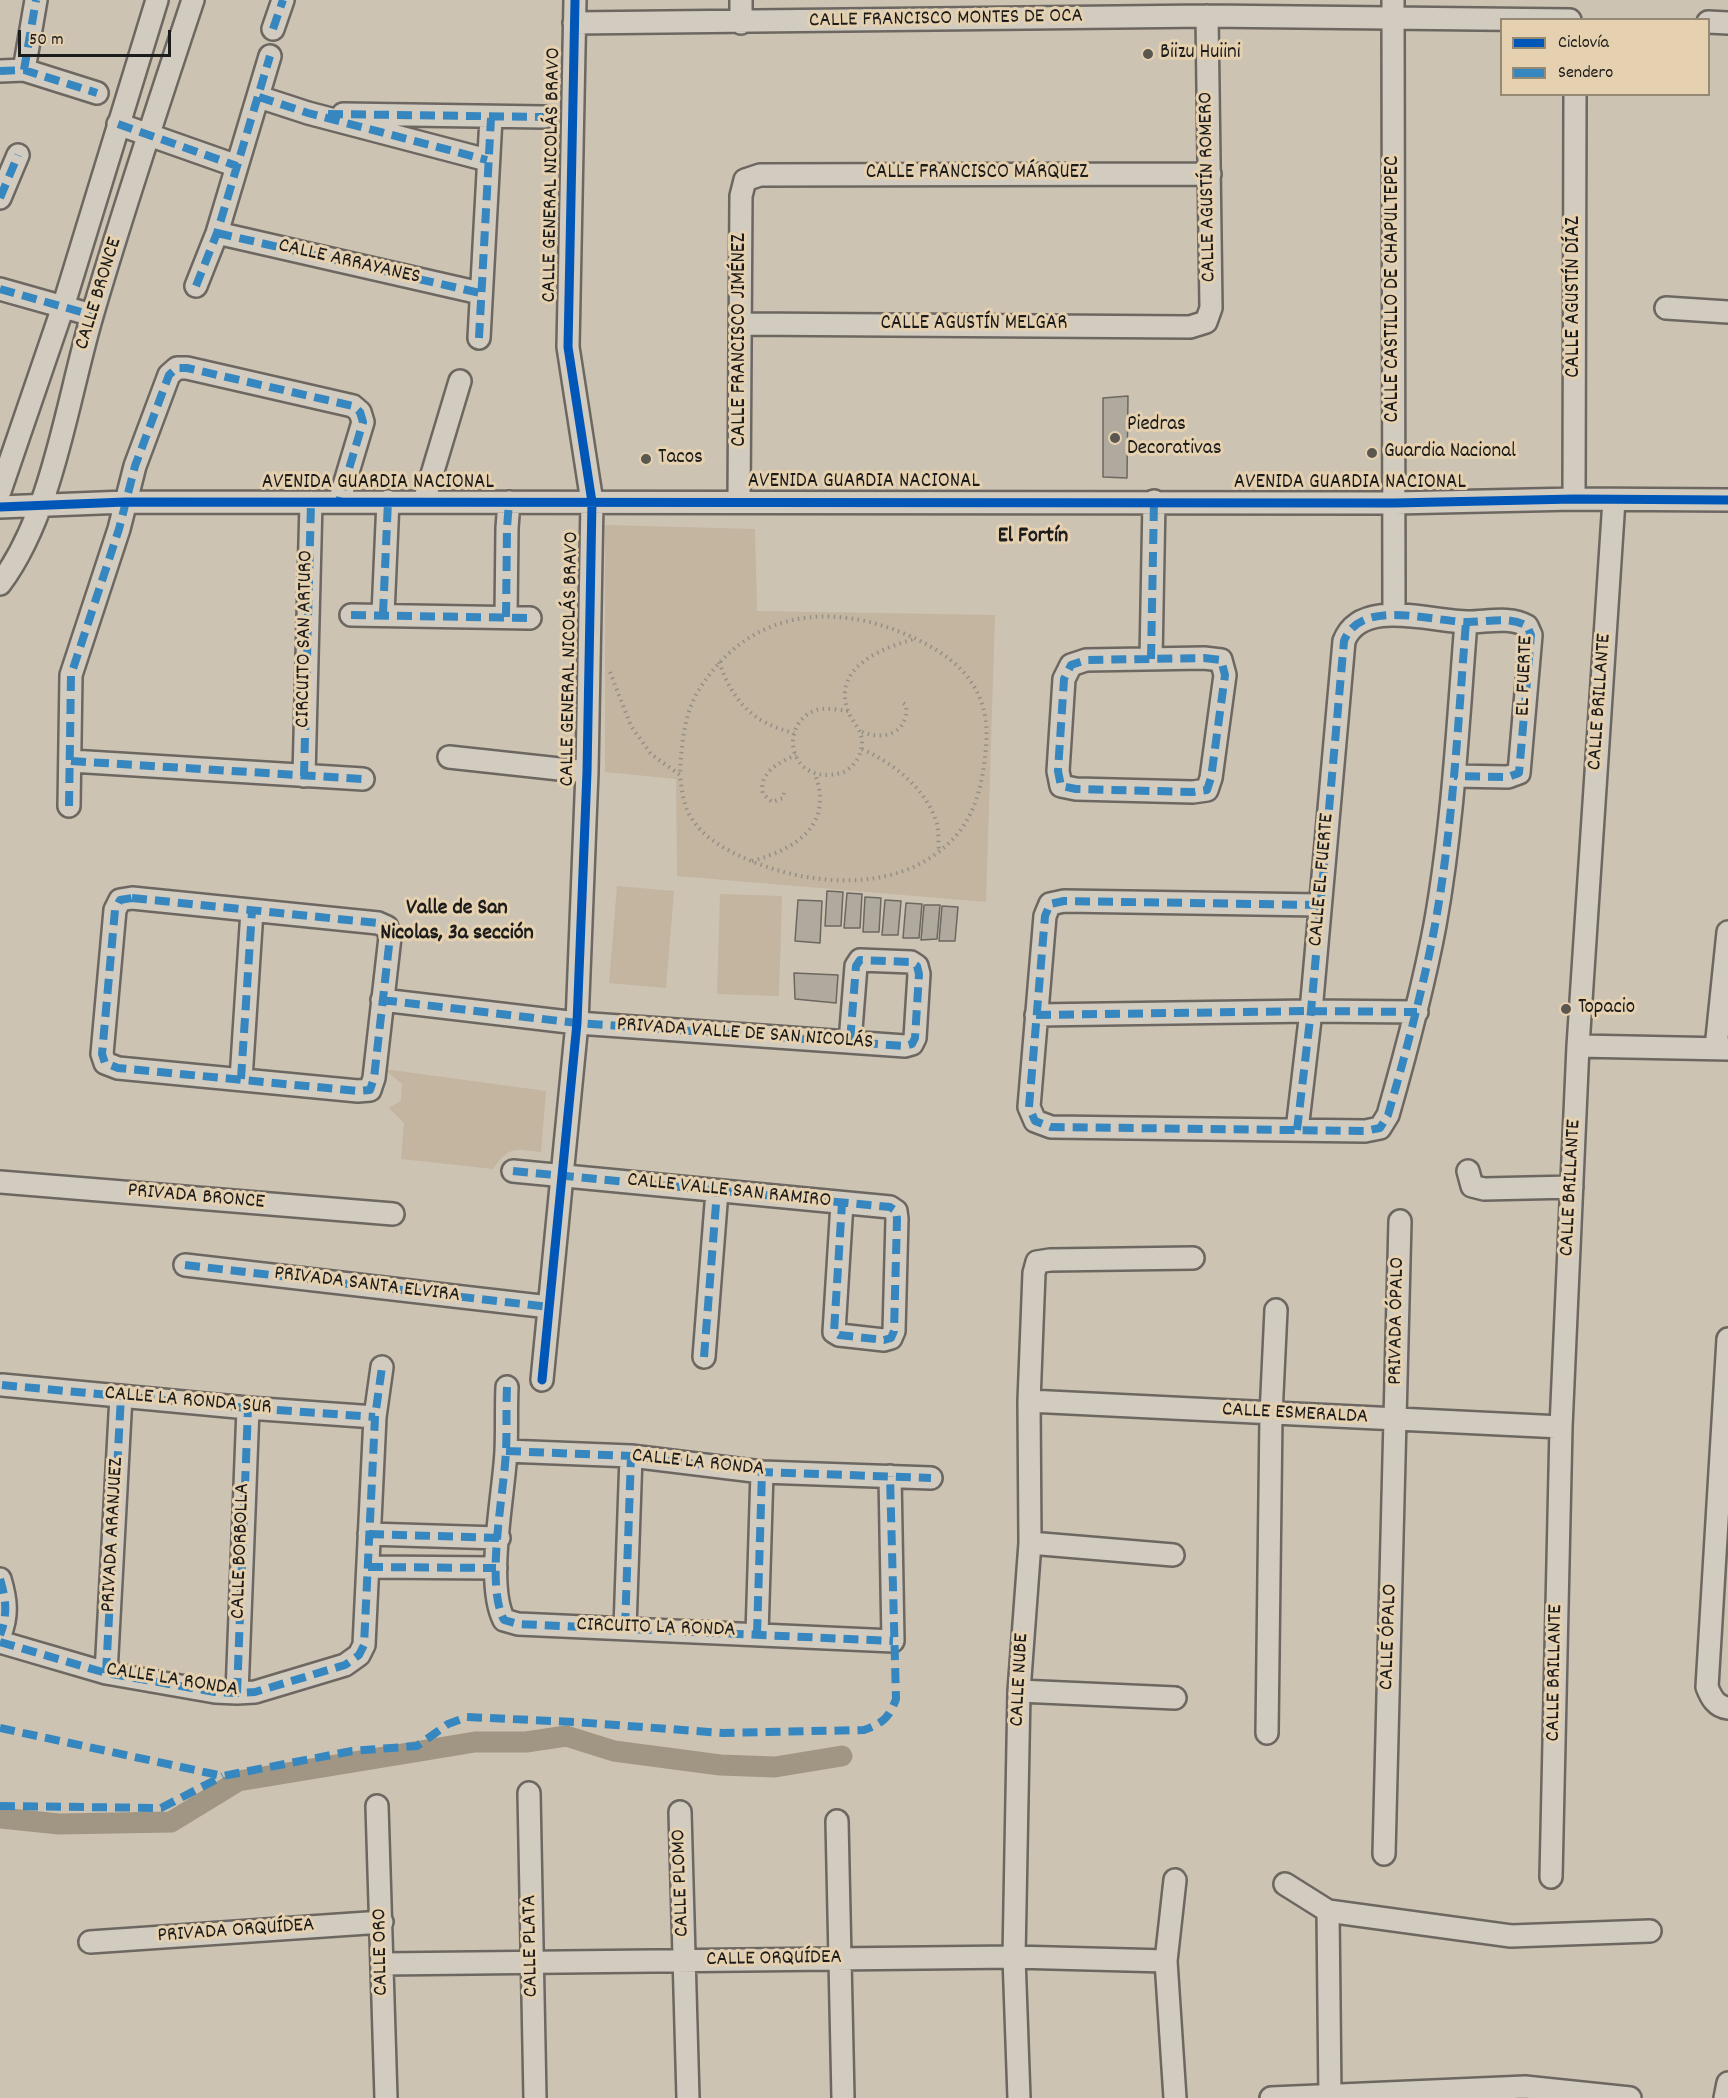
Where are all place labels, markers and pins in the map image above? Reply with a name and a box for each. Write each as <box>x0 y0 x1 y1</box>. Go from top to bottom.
place label: Biizu Huiini <box>1160 41 1241 67</box>
marker: Biizu Huiini <box>1141 47 1155 61</box>
place label: Piedras Decorativas <box>1127 413 1222 463</box>
marker: Piedras Decorativas <box>1108 431 1122 445</box>
place label: Guardia Nacional <box>1384 440 1516 466</box>
place label: Tacos <box>658 446 703 472</box>
marker: Guardia Nacional <box>1365 446 1379 460</box>
marker: Tacos <box>639 452 653 466</box>
place label: Topacio <box>1578 996 1635 1022</box>
marker: Topacio <box>1559 1002 1573 1016</box>

